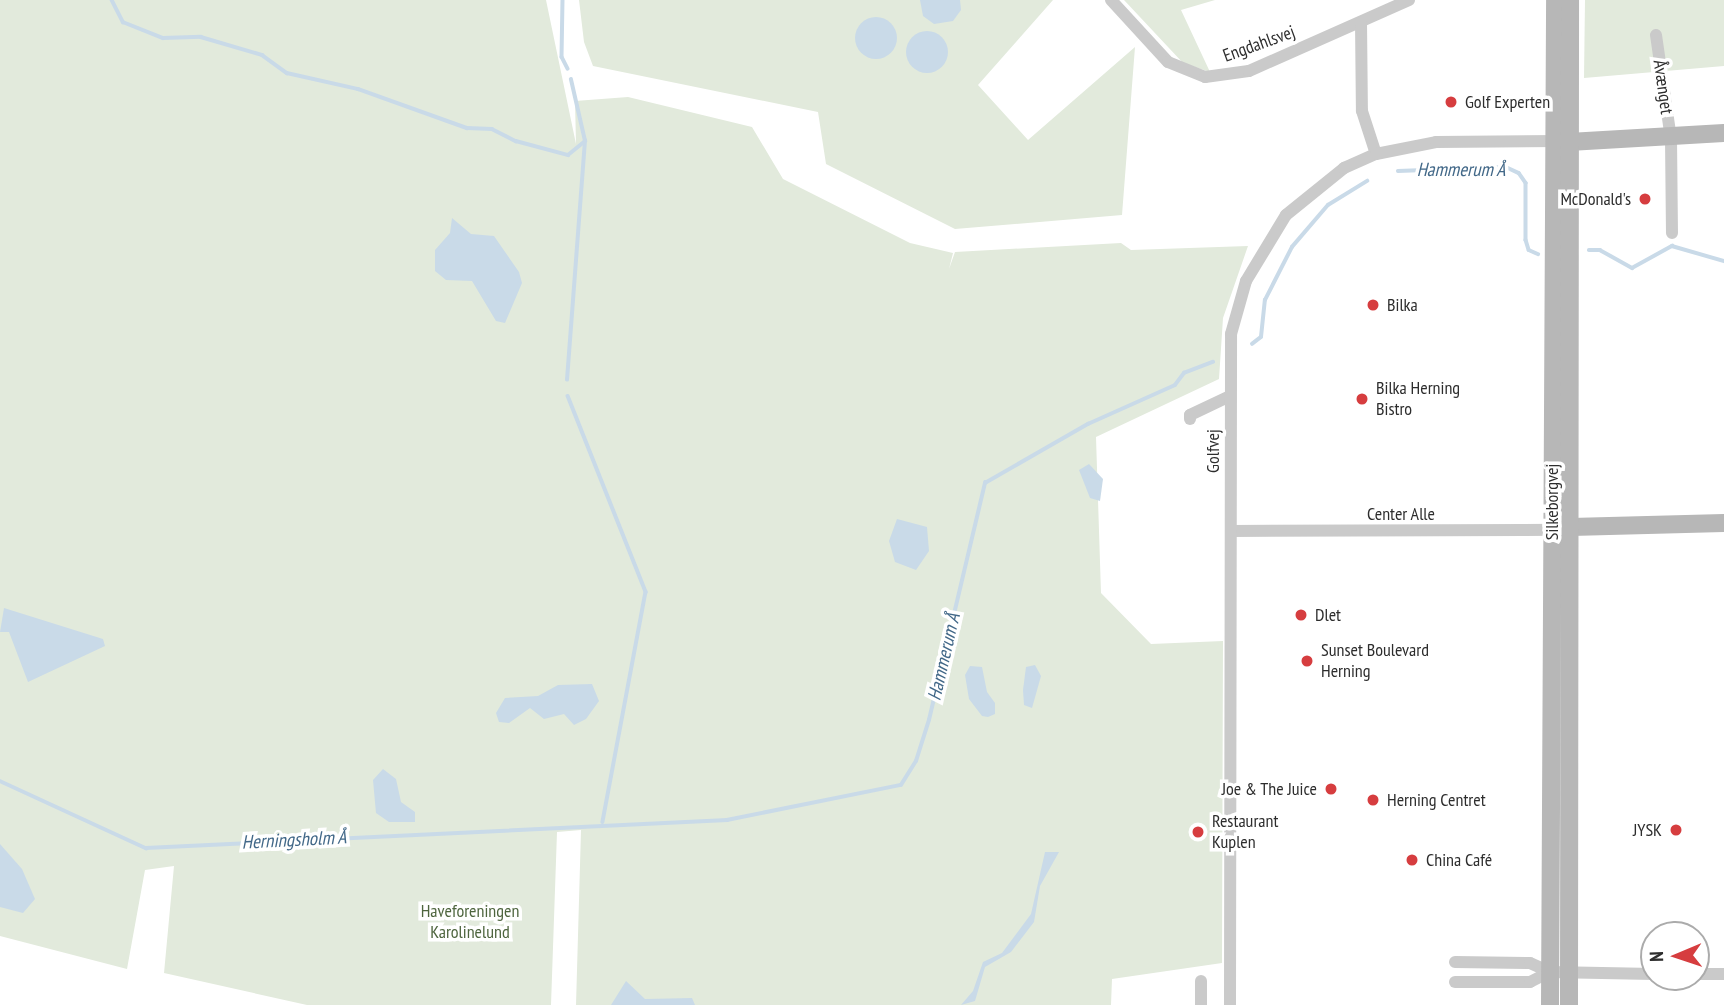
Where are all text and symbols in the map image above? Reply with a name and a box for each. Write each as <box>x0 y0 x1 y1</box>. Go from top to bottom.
street label: Engdahlsvej <box>1220 21 1298 67</box>
street label: Åvænget <box>1649 58 1677 116</box>
place label: Golf Experten <box>1465 91 1550 113</box>
marker: Golf Experten <box>1443 94 1459 110</box>
water label: Hammerum Å <box>1416 159 1506 181</box>
place label: McDonald's <box>1560 188 1631 210</box>
marker: McDonald's <box>1637 191 1653 207</box>
place label: Bilka <box>1387 294 1418 316</box>
marker: Bilka <box>1365 297 1381 313</box>
place label: Bilka Herning Bistro <box>1376 378 1460 420</box>
marker: Bilka Herning Bistro <box>1354 391 1370 407</box>
street label: Golfvej <box>1202 429 1224 473</box>
street label: Silkeborgvej <box>1541 464 1563 540</box>
street label: Center Alle <box>1367 503 1435 525</box>
place label: Dlet <box>1315 604 1341 626</box>
marker: Dlet <box>1293 607 1309 623</box>
water label: Hammerum Å <box>923 611 965 703</box>
place label: Sunset Boulevard Herning <box>1321 640 1429 682</box>
marker: Sunset Boulevard Herning <box>1299 653 1315 669</box>
place label: Joe & The Juice <box>1221 778 1317 800</box>
marker: Joe & The Juice <box>1323 781 1339 797</box>
place label: Herning Centret <box>1387 789 1486 811</box>
marker: Herning Centret <box>1365 792 1381 808</box>
place label: Restaurant Kuplen <box>1212 811 1278 854</box>
place label: JYSK <box>1633 819 1662 841</box>
marker: JYSK <box>1668 822 1684 838</box>
marker: Restaurant Kuplen <box>1190 824 1206 840</box>
water label: Herningsholm Å <box>241 826 347 854</box>
place label: China Café <box>1426 849 1492 871</box>
marker: China Café <box>1404 852 1420 868</box>
park label: Haveforeningen Karolinelund <box>421 901 519 944</box>
north arrow <box>1640 921 1710 991</box>
text: N <box>1644 951 1668 962</box>

